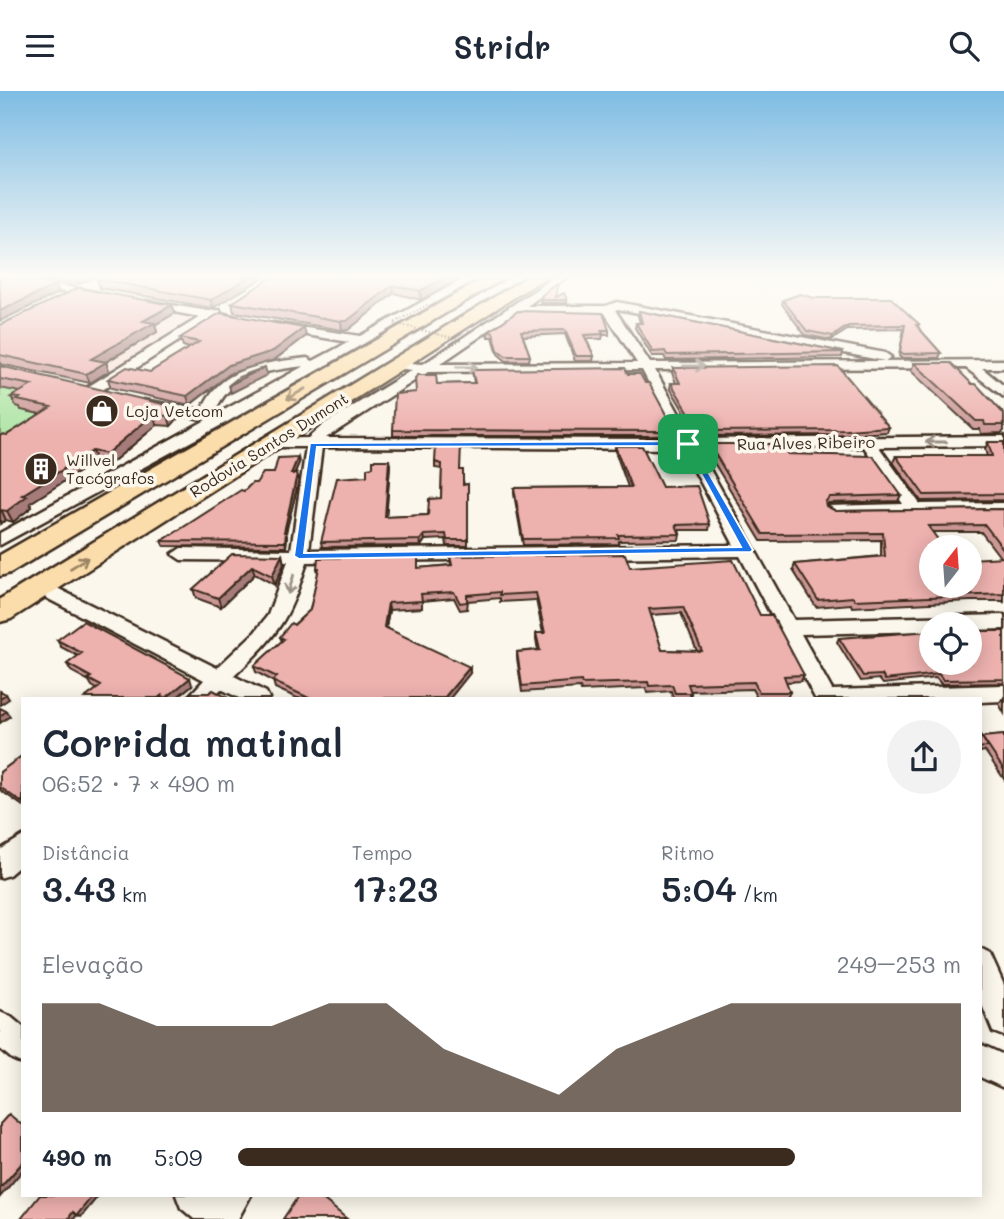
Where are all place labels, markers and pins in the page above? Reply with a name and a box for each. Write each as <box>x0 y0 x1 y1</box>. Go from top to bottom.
shop icon: Loja Vetcom <box>83 392 121 430</box>
place label: Loja Vetcom <box>126 400 223 421</box>
pin <box>658 414 718 474</box>
place label: Willvel Tacógrafos <box>66 449 155 488</box>
building icon: Willvel Tacógrafos <box>22 450 60 488</box>

